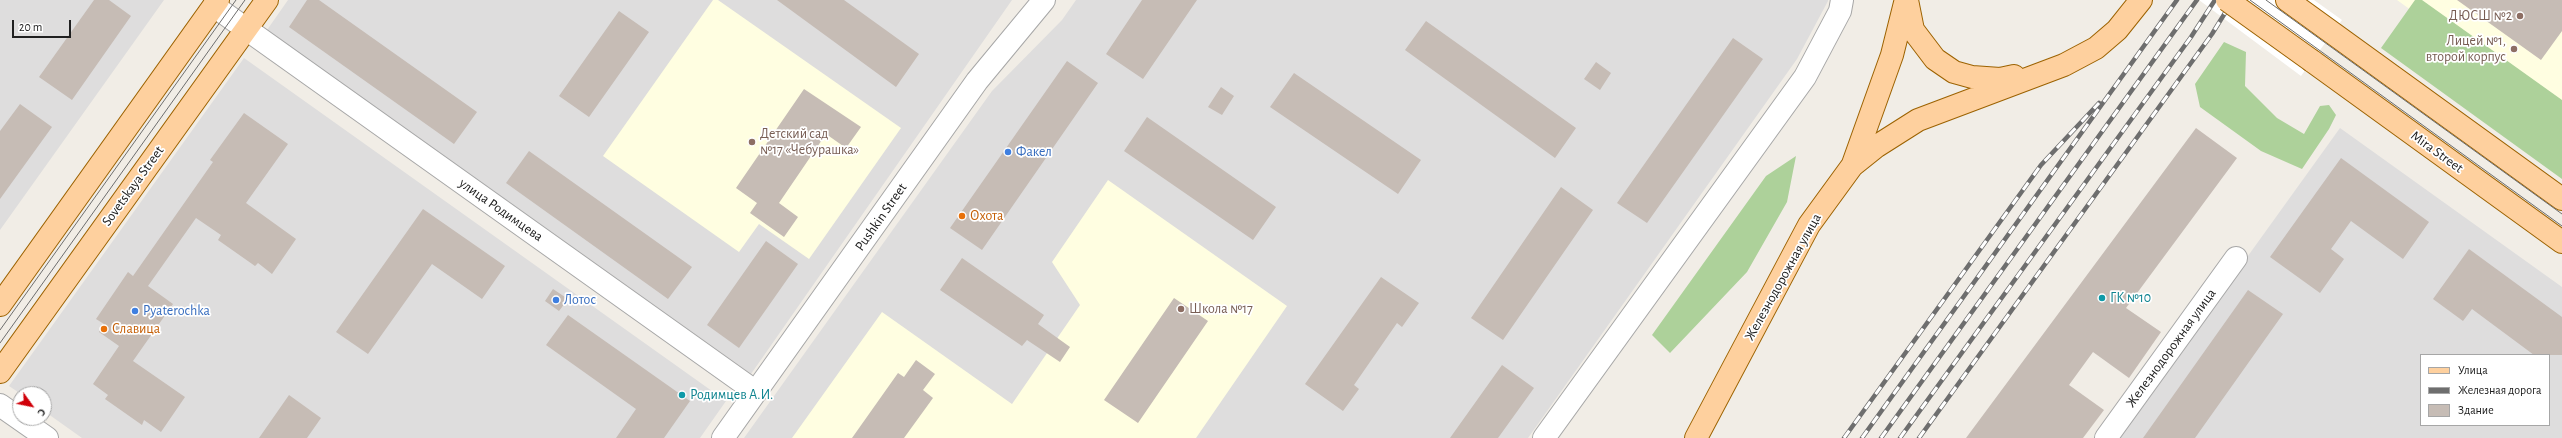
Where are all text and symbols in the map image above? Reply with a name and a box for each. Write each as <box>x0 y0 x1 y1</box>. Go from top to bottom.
place label: ДЮСШ №2 <box>2449 8 2512 24</box>
marker: ДЮСШ №2 <box>2515 11 2525 21</box>
scale bar <box>14 12 73 38</box>
text: 20 m <box>19 21 42 33</box>
place label: Лицей №1, второй корпус <box>2426 33 2506 66</box>
marker: Лицей №1, второй корпус <box>2509 44 2519 54</box>
place label: Детский сад №17 «Чебурашка» <box>760 126 859 158</box>
street label: Mira Street <box>2408 127 2466 177</box>
marker: Детский сад №17 «Чебурашка» <box>747 137 757 147</box>
street label: Sovetskaya Street <box>98 143 168 229</box>
place label: Факел <box>1016 144 1052 160</box>
marker: Факел <box>1003 147 1013 157</box>
street label: улица Родимцева <box>456 175 546 245</box>
street label: Pushkin Street <box>851 180 911 254</box>
place label: Охота <box>970 208 1004 224</box>
marker: Охота <box>957 211 967 221</box>
street label: Железнодорожная улица <box>1741 211 1825 343</box>
street label: Железнодорожная улица <box>2122 285 2220 411</box>
place label: ГК №10 <box>2110 290 2151 306</box>
place label: Лотос <box>564 292 596 308</box>
marker: ГК №10 <box>2097 293 2107 303</box>
marker: Лотос <box>551 295 561 305</box>
place label: Школа №17 <box>1189 301 1253 317</box>
place label: Pyaterochka <box>143 303 210 319</box>
marker: Школа №17 <box>1176 304 1186 314</box>
marker: Pyaterochka <box>130 306 140 316</box>
place label: Славица <box>112 321 160 337</box>
marker: Славица <box>99 324 109 334</box>
legend <box>2420 354 2550 426</box>
text: Улица <box>2458 364 2488 376</box>
text: Железная дорога <box>2458 384 2542 396</box>
north arrow <box>12 386 52 426</box>
place label: Родимцев А.И. <box>690 387 773 403</box>
marker: Родимцев А.И. <box>677 390 687 400</box>
text: Здание <box>2458 404 2494 416</box>
text: С <box>35 407 48 418</box>

